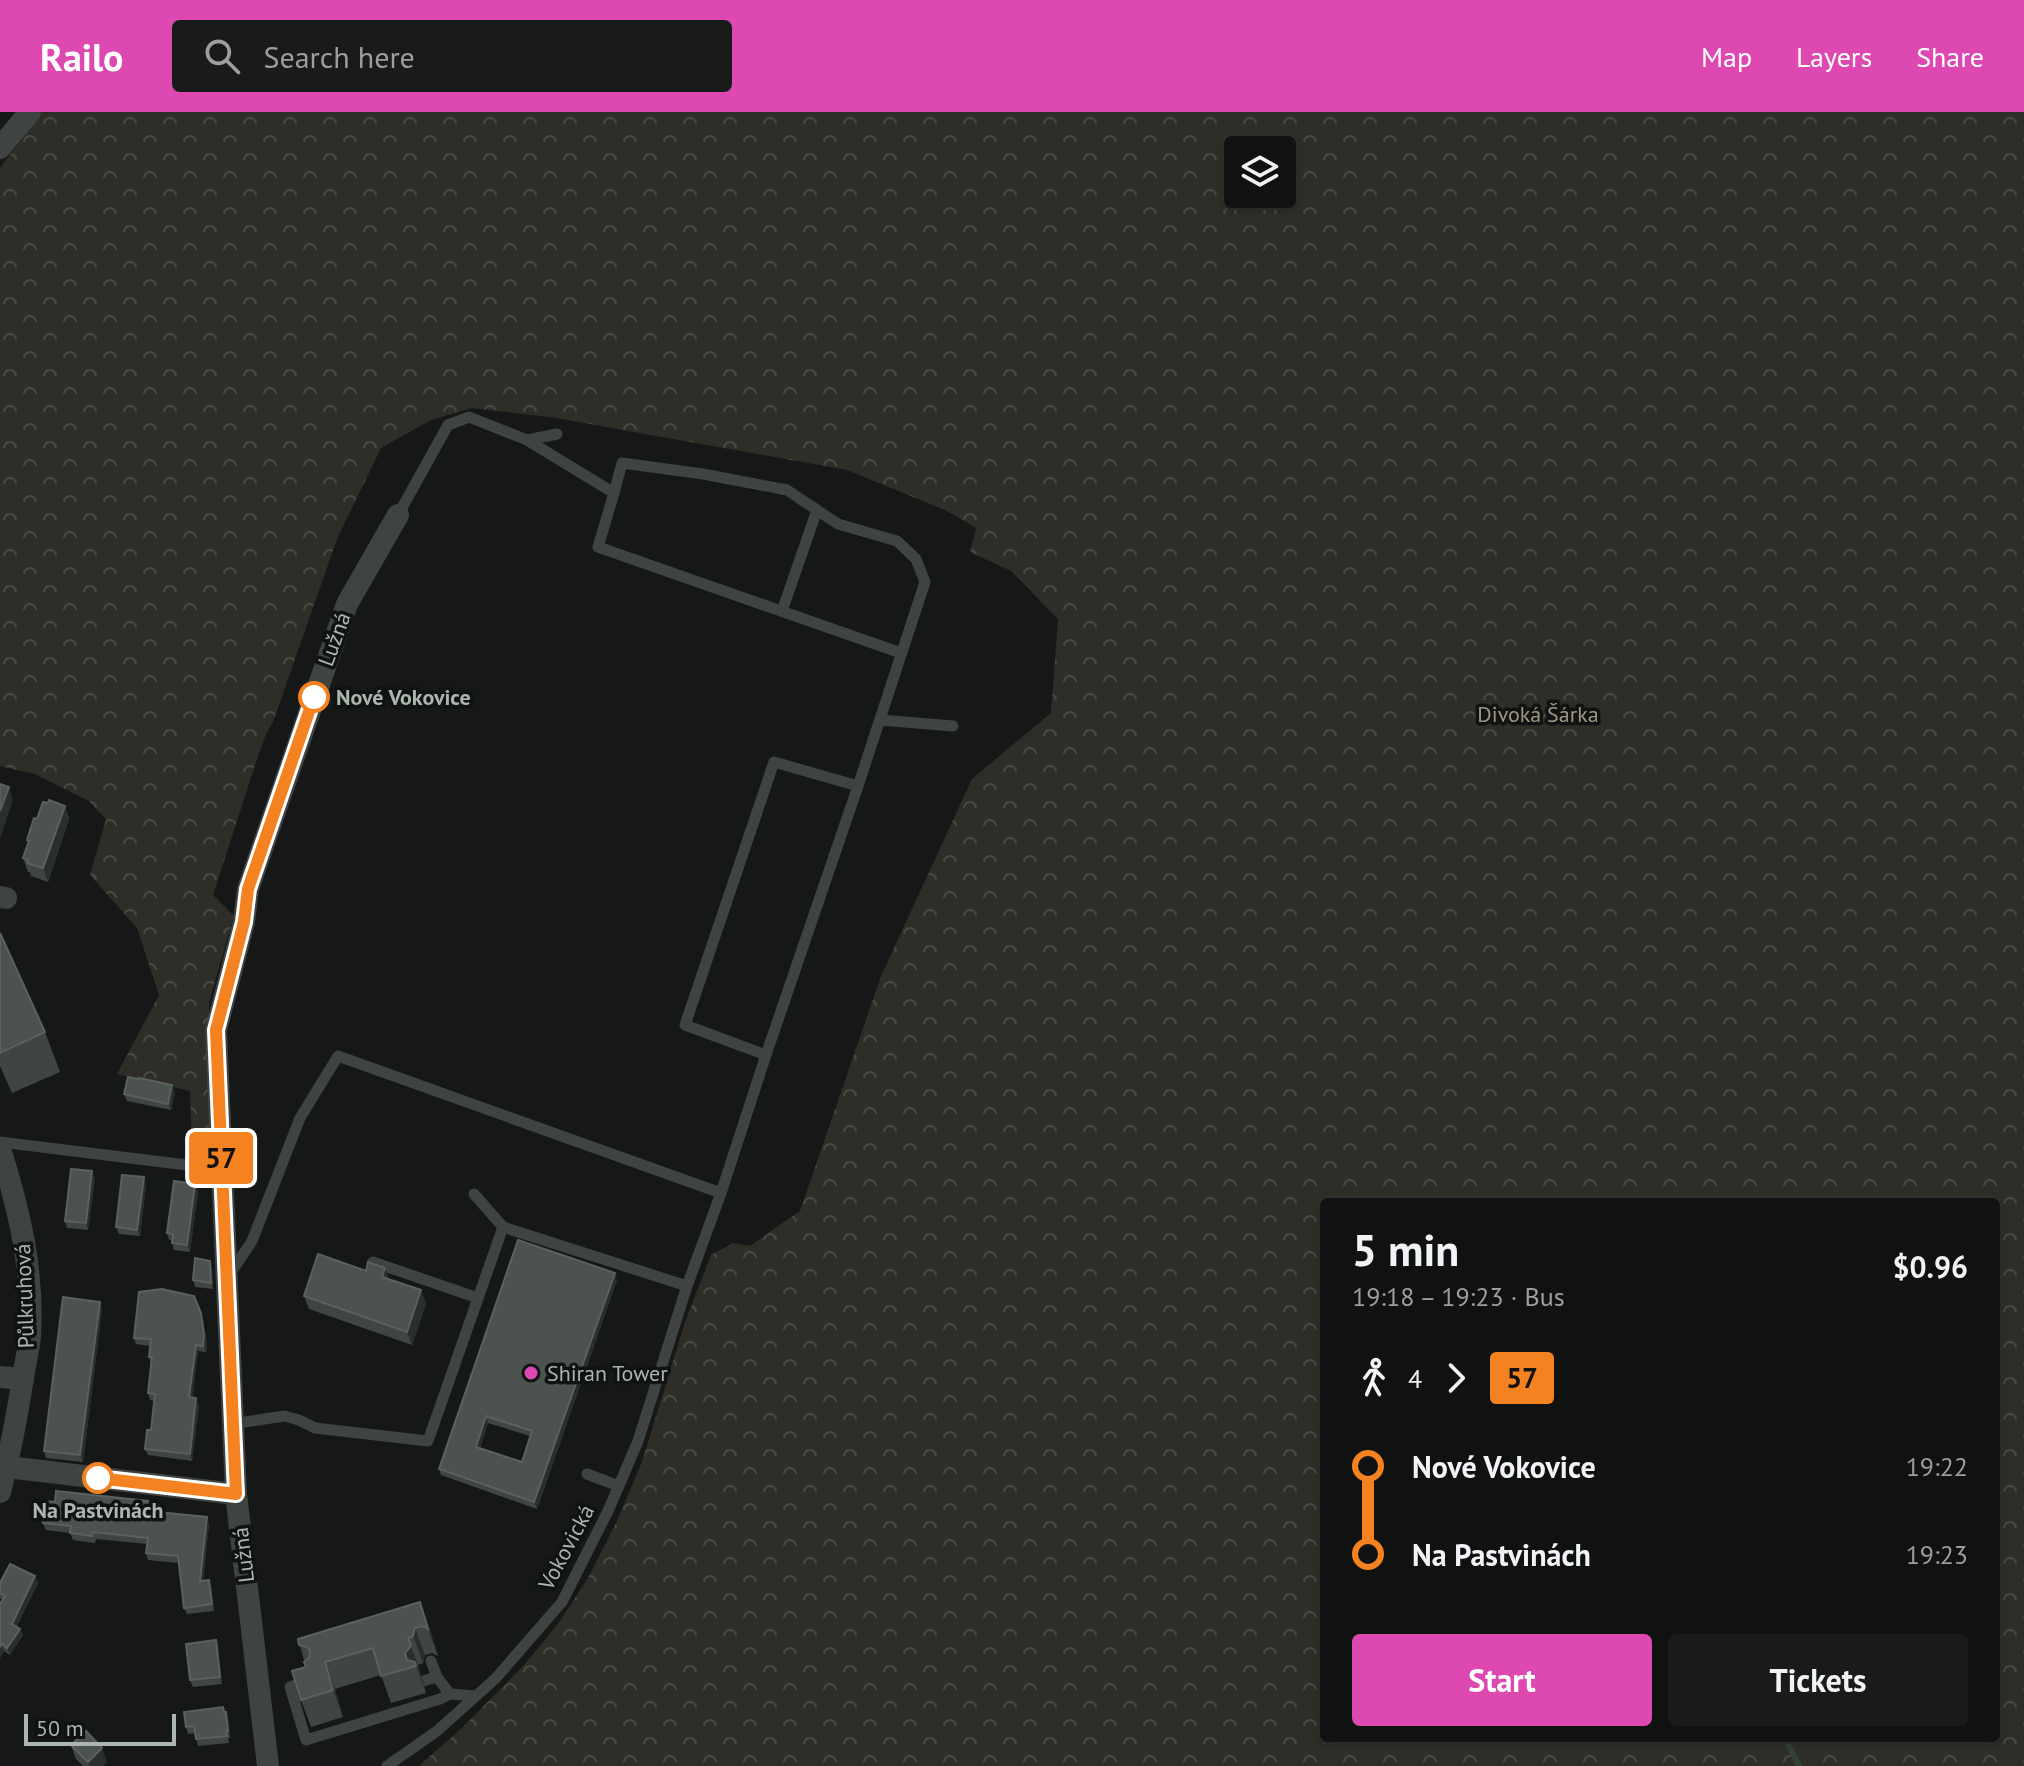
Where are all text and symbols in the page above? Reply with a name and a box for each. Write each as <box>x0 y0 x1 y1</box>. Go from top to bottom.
search box <box>172 20 732 92</box>
text: Railo <box>40 32 124 81</box>
icon: search <box>200 34 244 78</box>
text: Search here <box>264 37 415 76</box>
text: Map <box>1701 38 1752 75</box>
text: Layers <box>1796 38 1872 75</box>
text: Share <box>1916 38 1984 75</box>
map controls <box>1224 136 1296 208</box>
button: layers <box>1224 136 1296 208</box>
street label: Lužná <box>311 608 357 670</box>
marker: Nové Vokovice <box>299 682 329 712</box>
place label: Nové Vokovice <box>336 683 471 711</box>
park label: Divoká Šárka <box>1477 700 1599 728</box>
line badge: 57 <box>185 1132 257 1184</box>
text: 57 <box>205 1139 237 1176</box>
text: 5 min <box>1352 1221 1459 1278</box>
street label: Půlkruhová <box>8 1243 40 1349</box>
text: $0.96 <box>1893 1247 1968 1286</box>
text: 19:18 – 19:23 · Bus <box>1352 1280 1565 1313</box>
icon: walk <box>1352 1356 1396 1400</box>
icon: forward <box>1434 1356 1478 1400</box>
place label: Shiran Tower <box>547 1359 668 1387</box>
text: 57 <box>1506 1359 1538 1396</box>
text: 4 <box>1408 1362 1422 1395</box>
marker: Shiran Tower <box>522 1364 540 1382</box>
text: Nové Vokovice <box>1412 1447 1596 1486</box>
text: 19:22 <box>1906 1450 1968 1483</box>
marker: Na Pastvinách <box>83 1463 113 1493</box>
place label: Na Pastvinách <box>32 1496 164 1524</box>
street label: Vokovická <box>531 1500 600 1595</box>
street label: Lužná <box>226 1526 260 1584</box>
text: Na Pastvinách <box>1412 1535 1591 1574</box>
text: 19:23 <box>1906 1538 1968 1571</box>
button: Start <box>1352 1634 1652 1726</box>
button: Tickets <box>1668 1634 1968 1726</box>
scale bar <box>24 1710 176 1746</box>
text: 50 m <box>36 1714 84 1742</box>

